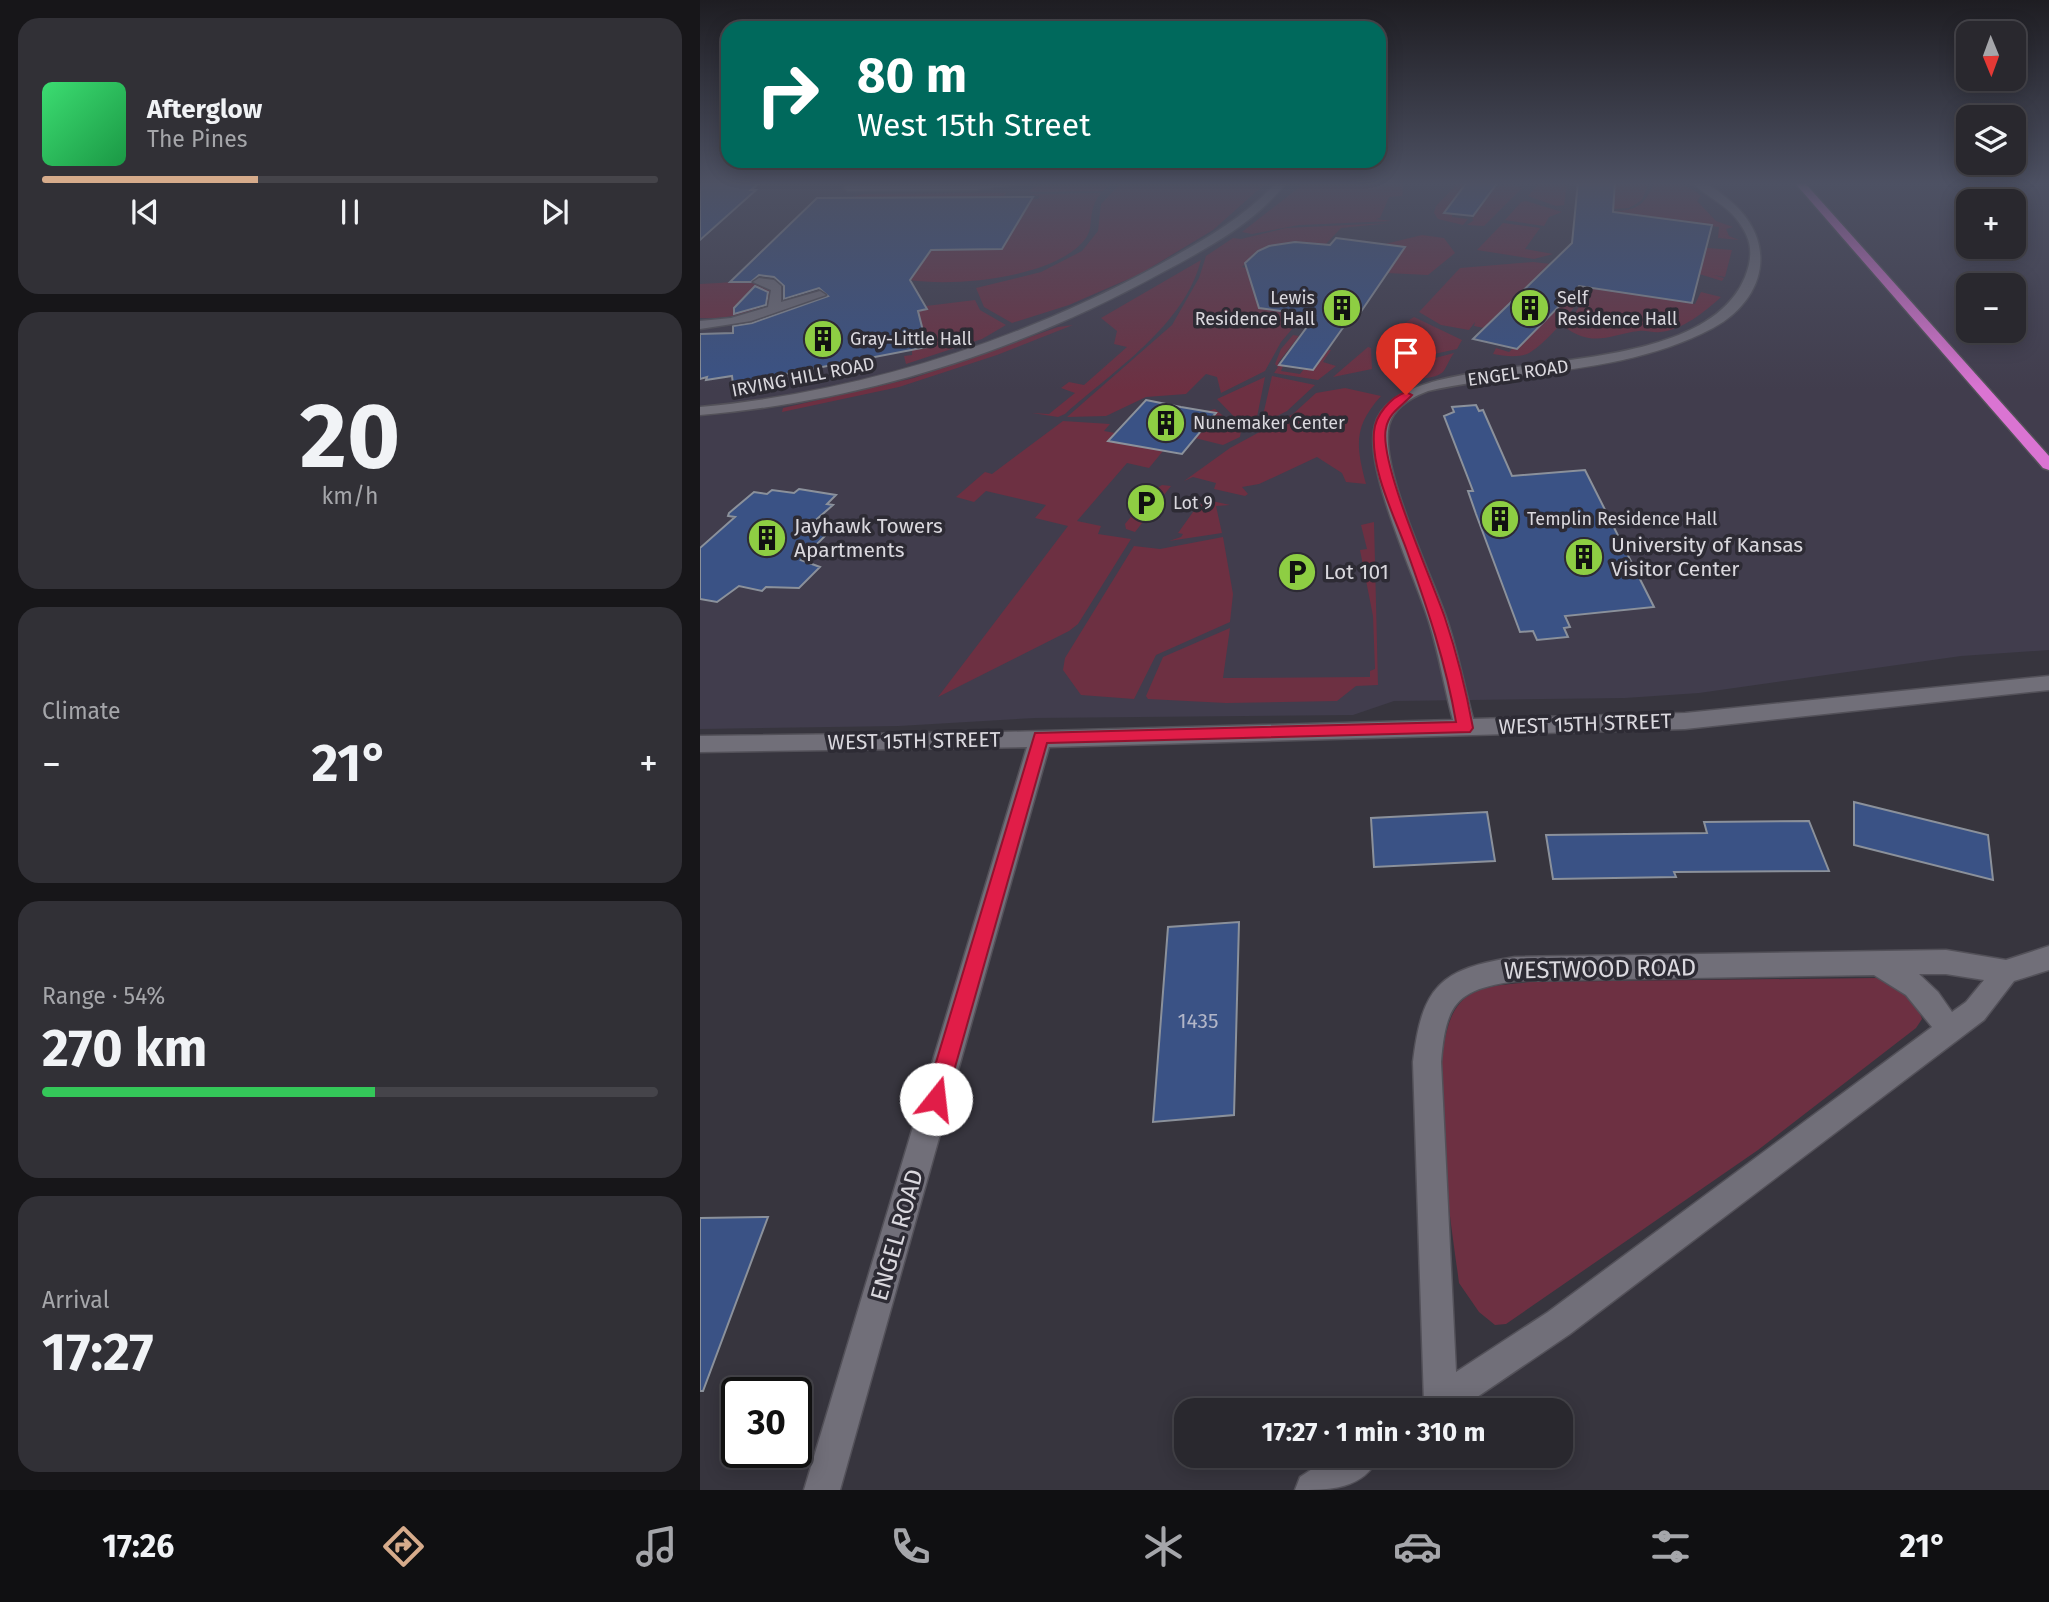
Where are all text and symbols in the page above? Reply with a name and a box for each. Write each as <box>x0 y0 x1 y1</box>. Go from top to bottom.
north arrow <box>1956 21 2026 91</box>
map controls <box>1956 21 2026 343</box>
text: 80 m <box>857 46 967 105</box>
icon: right <box>742 49 833 140</box>
text: Afterglow <box>147 94 262 125</box>
button: layers <box>1956 105 2026 175</box>
text: West 15th Street <box>857 106 1091 144</box>
text: The Pines <box>147 125 248 153</box>
button: + <box>1956 189 2026 259</box>
icon: previous <box>126 193 164 231</box>
icon: pause <box>331 193 369 231</box>
icon: next <box>536 193 574 231</box>
button: − <box>1956 273 2026 343</box>
place label: Lewis Residence Hall <box>1195 287 1315 330</box>
building icon: Lewis Residence Hall <box>1321 287 1363 329</box>
building icon: Self Residence Hall <box>1509 287 1551 329</box>
place label: Self Residence Hall <box>1557 287 1677 330</box>
building icon: Gray-Little Hall <box>802 318 844 360</box>
pin <box>1376 323 1436 395</box>
place label: Gray-Little Hall <box>850 328 972 350</box>
icon: arrive <box>1387 334 1425 372</box>
street label: IRVING HILL ROAD <box>730 352 876 402</box>
street label: ENGEL ROAD <box>1466 355 1570 391</box>
text: 20 <box>300 382 400 491</box>
building icon: Nunemaker Center <box>1145 402 1187 444</box>
place label: Nunemaker Center <box>1193 412 1345 434</box>
text: km/h <box>322 482 378 510</box>
parking icon: Lot 9 <box>1125 482 1167 524</box>
place label: Lot 9 <box>1173 492 1213 514</box>
building icon: Templin Residence Hall <box>1479 498 1521 540</box>
place label: Templin Residence Hall <box>1527 508 1717 530</box>
place label: Jayhawk Towers Apartments <box>794 513 943 563</box>
building icon: Jayhawk Towers Apartments <box>746 517 788 559</box>
place label: University of Kansas Visitor Center <box>1611 532 1803 582</box>
building icon: University of Kansas Visitor Center <box>1563 536 1605 578</box>
parking icon: Lot 101 <box>1276 551 1318 593</box>
place label: Lot 101 <box>1324 559 1389 585</box>
text: Climate <box>42 697 121 725</box>
street label: WEST 15TH STREET <box>1498 708 1672 740</box>
street label: WEST 15TH STREET <box>827 726 1001 756</box>
text: 21° <box>312 732 389 795</box>
text: − <box>42 741 61 787</box>
text: + <box>639 741 658 787</box>
street label: WESTWOOD ROAD <box>1504 953 1696 985</box>
text: Range · 54% <box>42 982 165 1010</box>
house number: 1435 <box>1178 1008 1218 1034</box>
text: 270 km <box>42 1017 208 1080</box>
position arrow <box>899 1062 973 1136</box>
street label: ENGEL ROAD <box>865 1166 929 1304</box>
text: Arrival <box>42 1286 109 1314</box>
text: 17:27 <box>42 1321 154 1384</box>
speed limit sign: 30 <box>721 1377 812 1468</box>
text: 17:27 · 1 min · 310 m <box>1262 1417 1485 1448</box>
icon: directions <box>379 1522 428 1571</box>
icon: music <box>632 1522 681 1571</box>
icon: phone <box>886 1522 935 1571</box>
icon: climate <box>1139 1522 1188 1571</box>
icon: car <box>1393 1522 1442 1571</box>
icon: filters <box>1646 1522 1695 1571</box>
text: 17:26 <box>102 1527 174 1565</box>
text: 21° <box>1899 1527 1947 1565</box>

